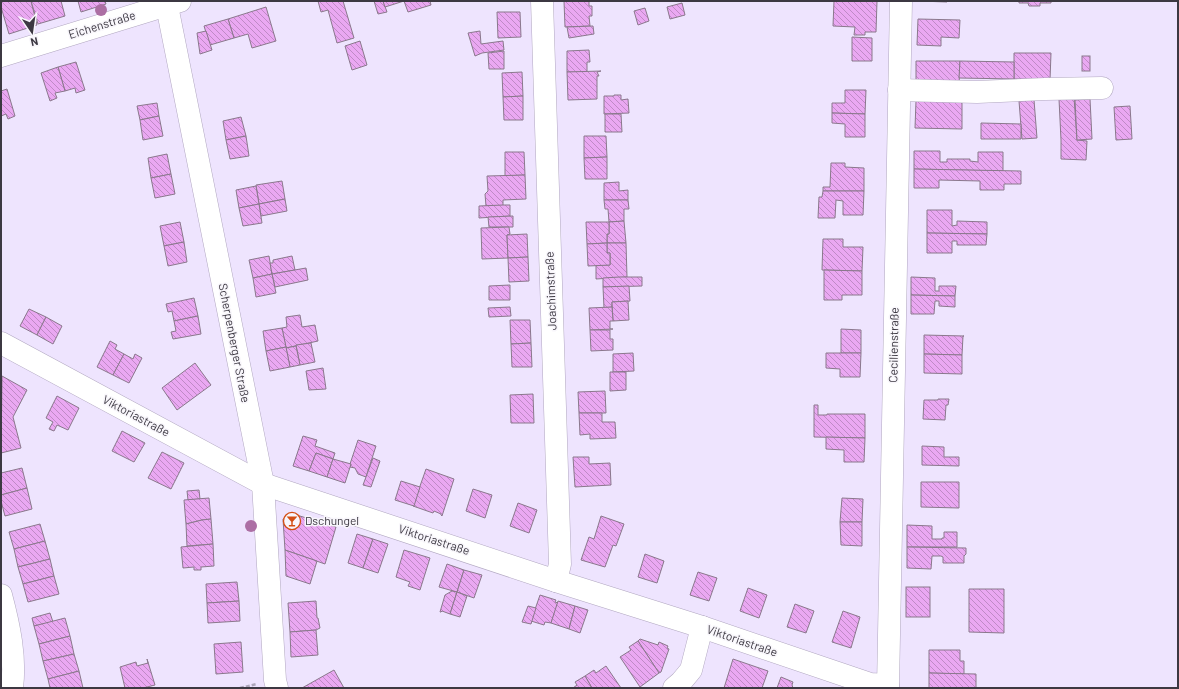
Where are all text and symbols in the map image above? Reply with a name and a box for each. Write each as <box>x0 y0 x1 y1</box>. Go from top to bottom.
street label: Eichenstraße <box>66 7 137 41</box>
north arrow <box>12 12 52 52</box>
text: N <box>29 35 39 49</box>
street label: Joachimstraße <box>542 251 558 331</box>
street label: Scherpenberger Straße <box>217 282 253 404</box>
street label: Cecilienstraße <box>885 307 901 383</box>
street label: Viktoriastraße <box>100 392 172 439</box>
bar icon: Dschungel <box>282 511 302 531</box>
place label: Dschungel <box>305 513 359 527</box>
street label: Viktoriastraße <box>397 521 472 557</box>
street label: Viktoriastraße <box>705 621 780 659</box>

